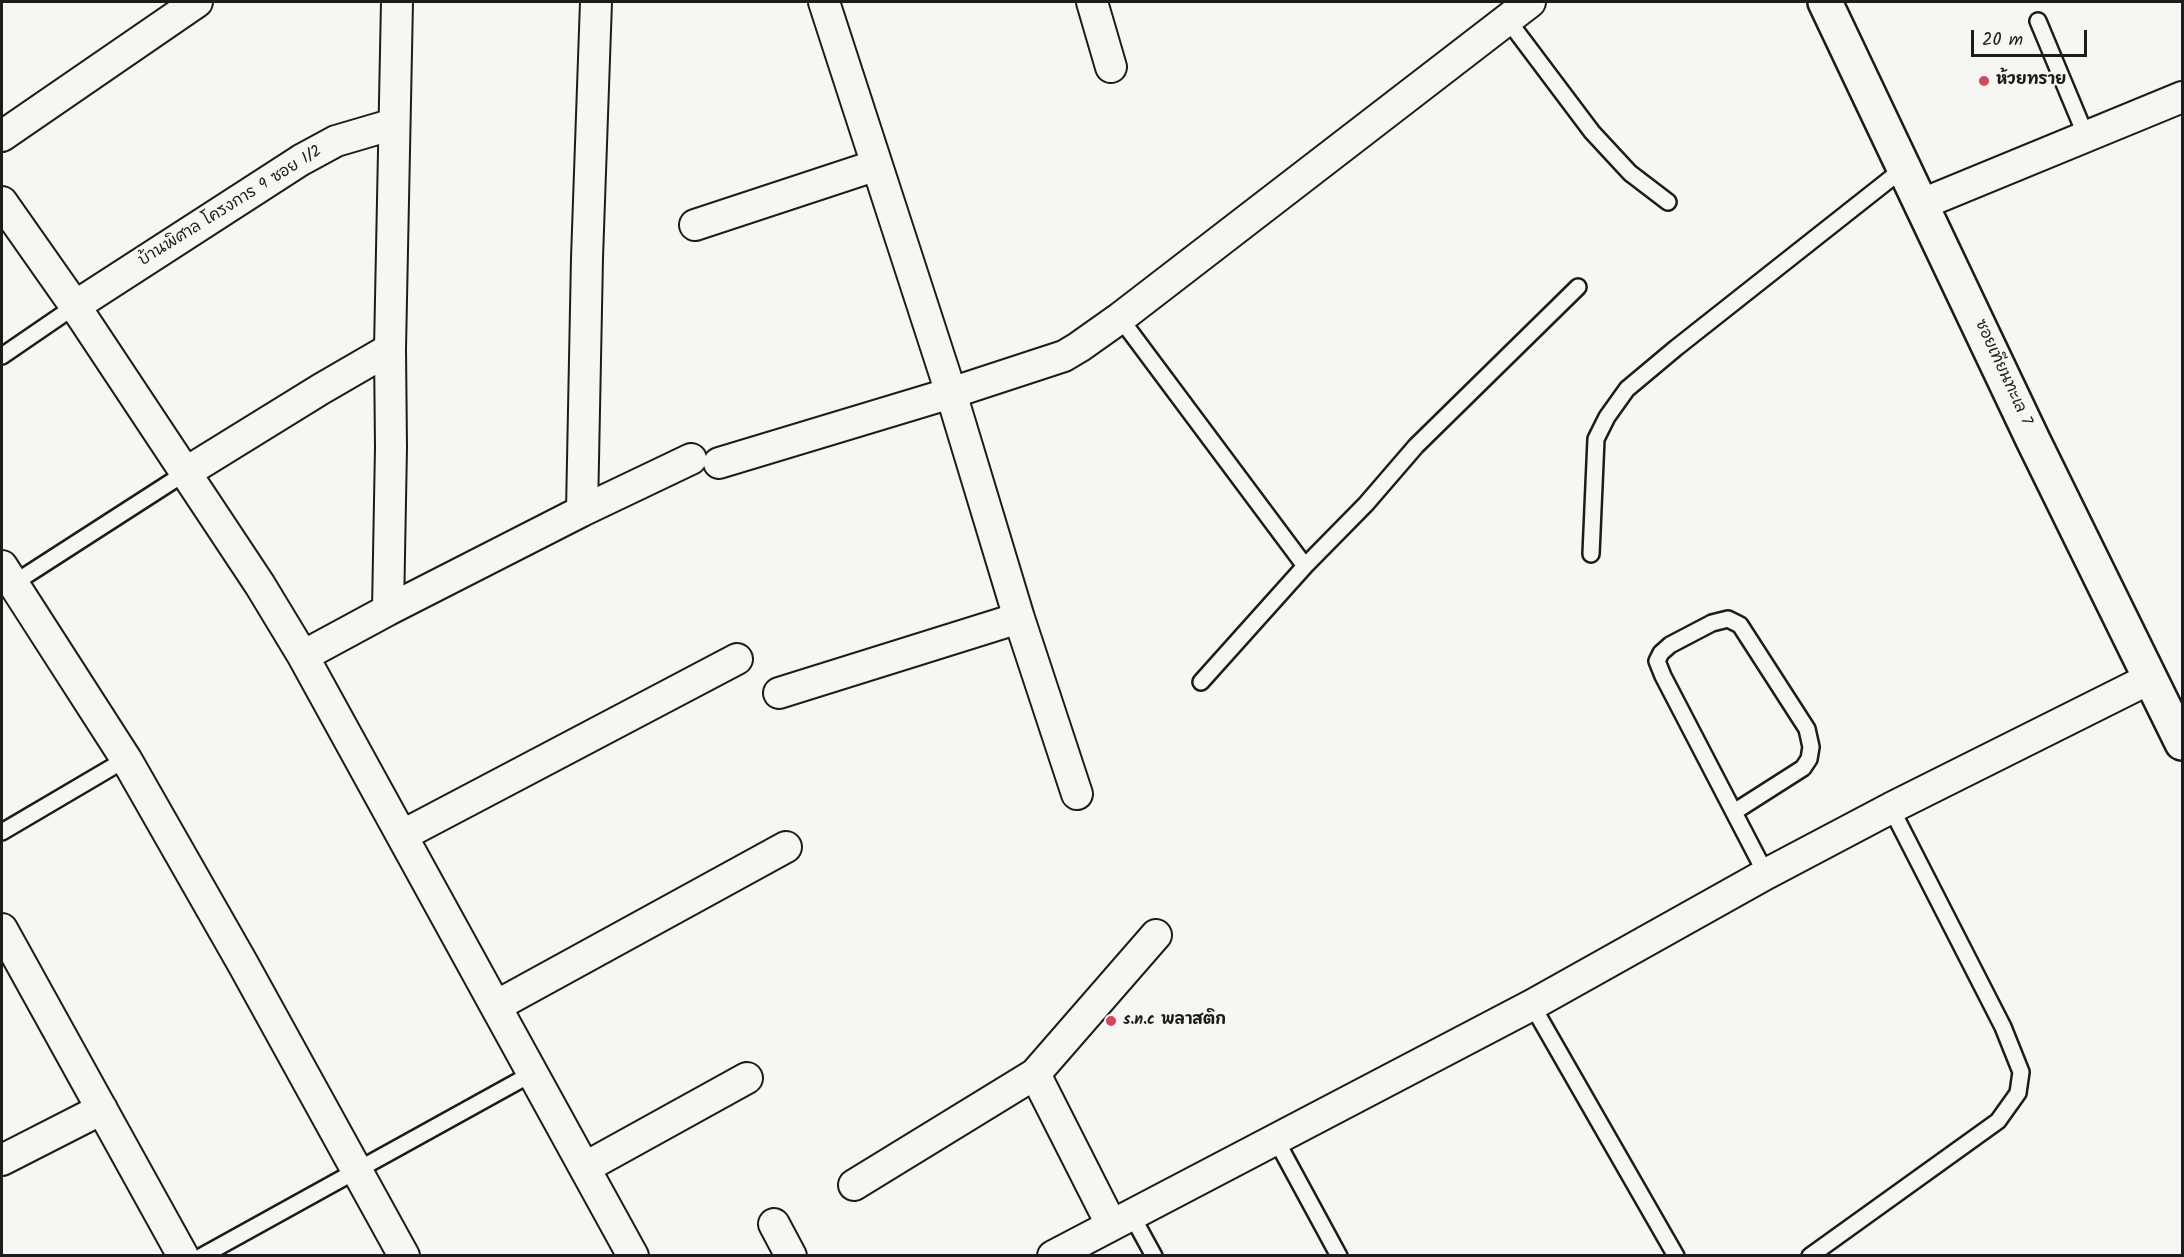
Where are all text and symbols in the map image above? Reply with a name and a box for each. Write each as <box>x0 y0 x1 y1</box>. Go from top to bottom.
scale bar <box>1974 18 2090 56</box>
text: 20 m <box>1982 26 2023 55</box>
place label: ห้วยทราย <box>1996 71 2066 91</box>
marker: ห้วยทราย <box>1977 74 1991 88</box>
street label: บ้านพิศาล โครงการ 9 ซอย 1/2 <box>136 143 326 271</box>
street label: ซอยเทียนทะเล 7 <box>1969 317 2035 429</box>
place label: s.n.c พลาสติก <box>1123 1011 1226 1031</box>
marker: s.n.c พลาสติก <box>1104 1014 1118 1028</box>

